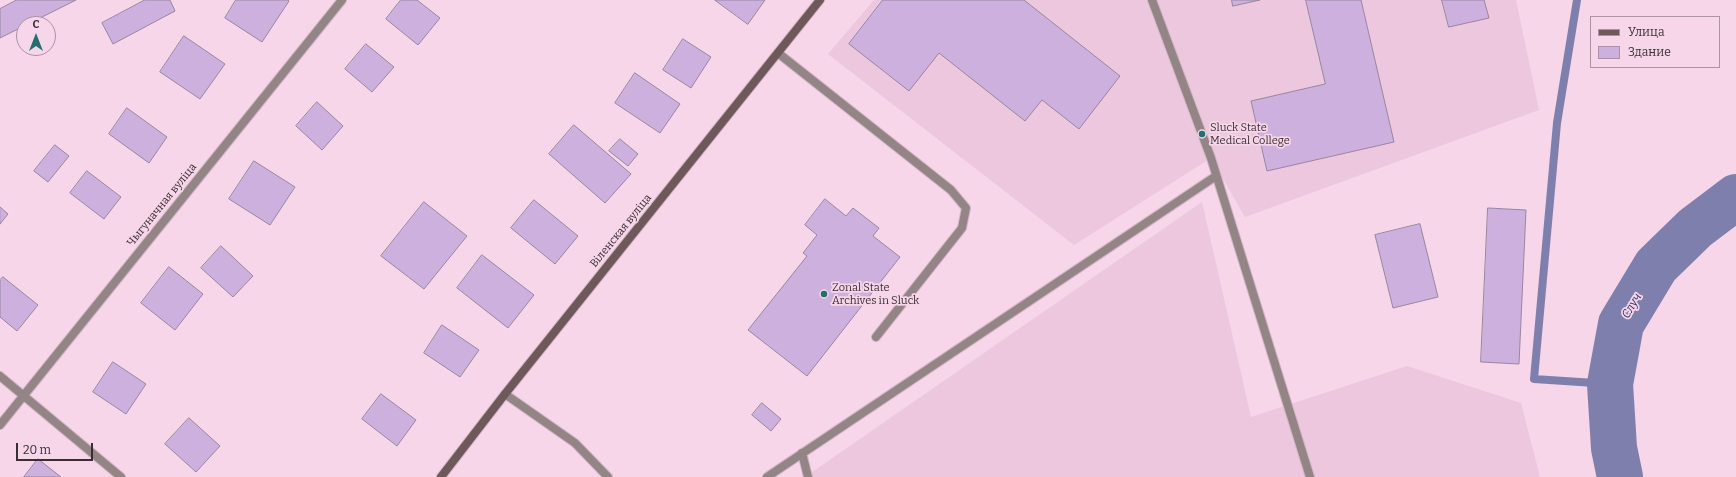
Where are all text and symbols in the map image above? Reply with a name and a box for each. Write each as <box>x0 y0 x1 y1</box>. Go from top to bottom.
north arrow <box>16 16 56 56</box>
legend <box>1590 16 1720 68</box>
text: С <box>33 18 39 31</box>
text: Улица <box>1628 25 1664 39</box>
text: Здание <box>1628 45 1671 59</box>
place label: Sluck State Medical College <box>1210 121 1290 147</box>
marker: Sluck State Medical College <box>1197 129 1207 139</box>
street label: Чыгуначная вуліца <box>124 161 200 249</box>
street label: Віленская вуліца <box>587 192 655 270</box>
place label: Zonal State Archives in Sluck <box>832 281 919 307</box>
marker: Zonal State Archives in Sluck <box>819 289 829 299</box>
water label: Случ <box>1619 291 1645 321</box>
scale bar <box>18 435 95 461</box>
text: 20 m <box>23 443 51 457</box>

